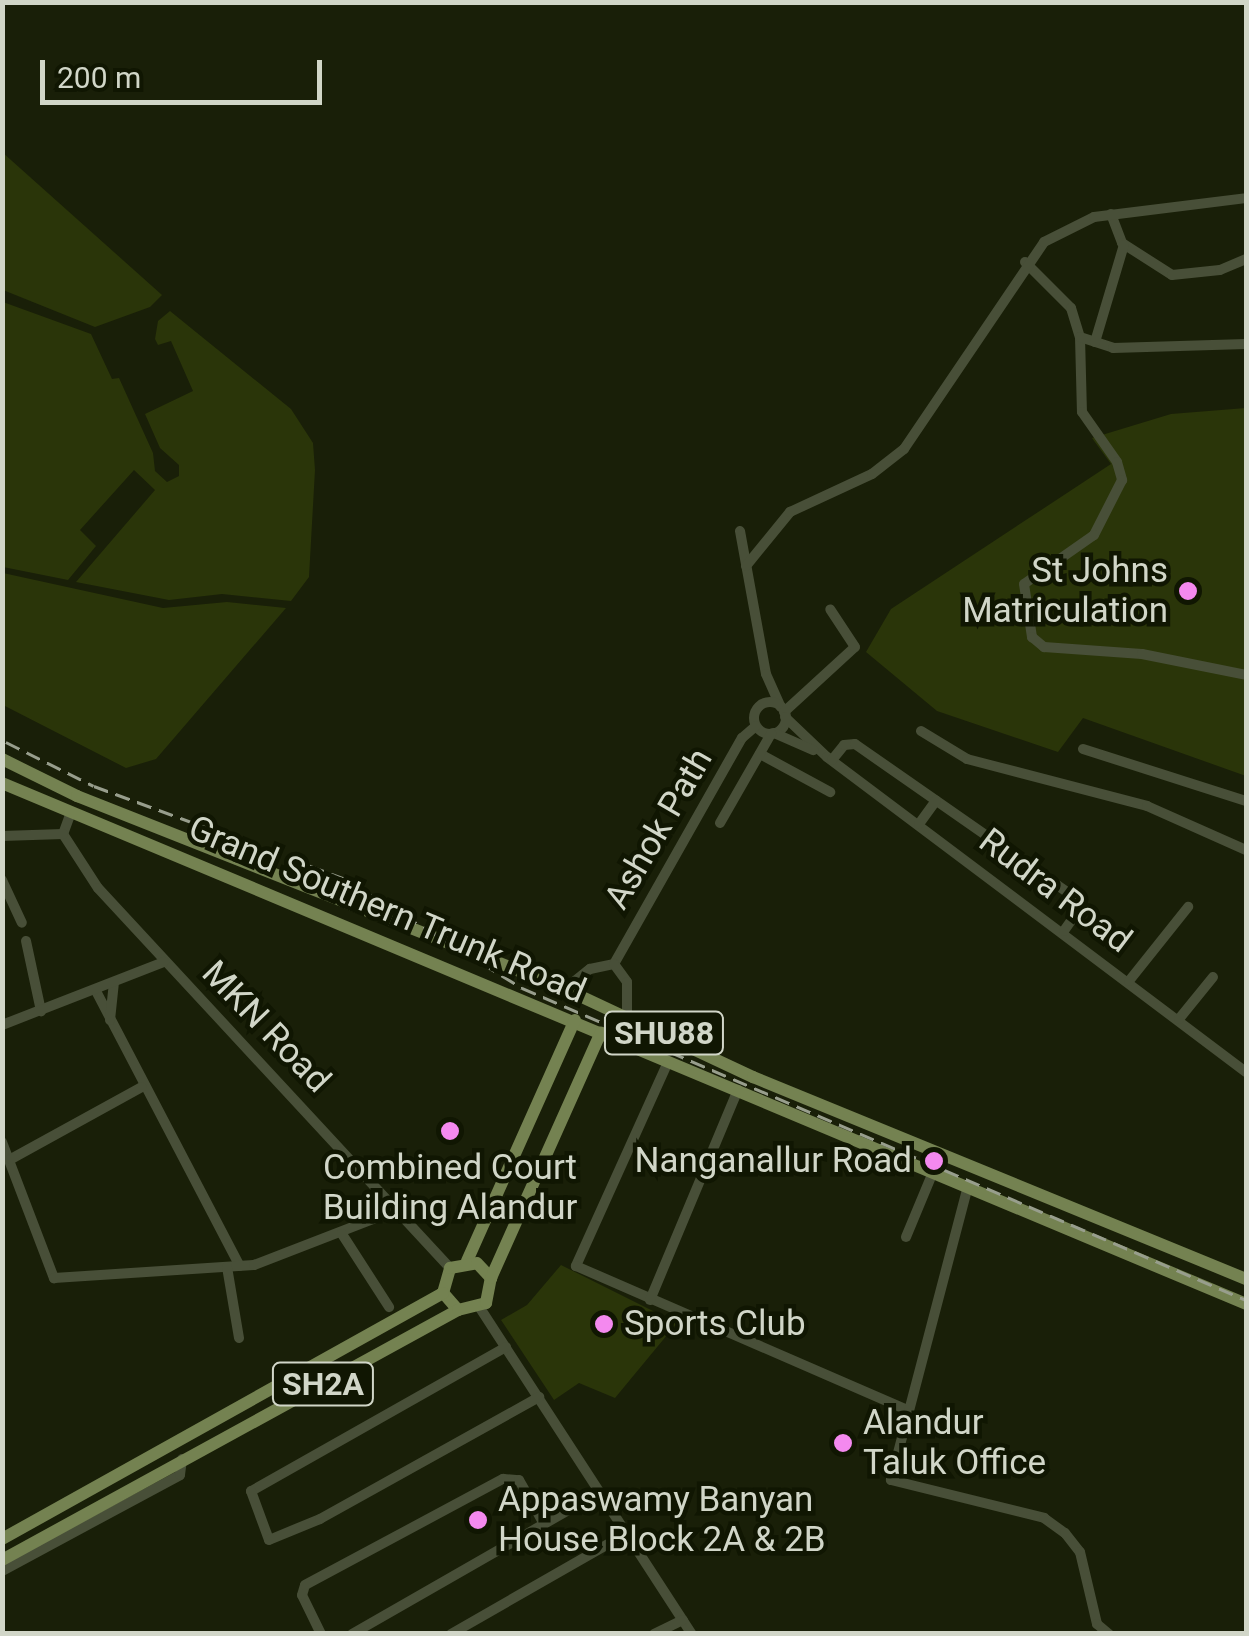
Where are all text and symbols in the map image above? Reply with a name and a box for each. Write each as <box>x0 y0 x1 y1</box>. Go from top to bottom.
scale bar <box>45 40 328 102</box>
text: 200 m <box>57 60 141 95</box>
place label: St Johns Matriculation <box>962 550 1168 632</box>
marker: St Johns Matriculation <box>1177 580 1199 602</box>
street label: Ashok Path <box>596 741 722 917</box>
street label: Grand Southern Trunk Road <box>182 807 592 1013</box>
street label: Rudra Road <box>971 820 1139 962</box>
street label: MKN Road <box>193 953 339 1101</box>
road number: SHU88 <box>602 1006 726 1060</box>
marker: Combined Court Building Alandur <box>439 1120 461 1142</box>
place label: Nanganallur Road <box>634 1140 912 1182</box>
place label: Combined Court Building Alandur <box>323 1147 577 1229</box>
marker: Nanganallur Road <box>921 1148 947 1174</box>
place label: Sports Club <box>624 1303 806 1345</box>
marker: Sports Club <box>593 1313 615 1335</box>
road number: SH2A <box>270 1357 376 1411</box>
place label: Alandur Taluk Office <box>863 1402 1046 1484</box>
marker: Alandur Taluk Office <box>832 1432 854 1454</box>
place label: Appaswamy Banyan House Block 2A & 2B <box>498 1479 826 1561</box>
marker: Appaswamy Banyan House Block 2A & 2B <box>467 1509 489 1531</box>

